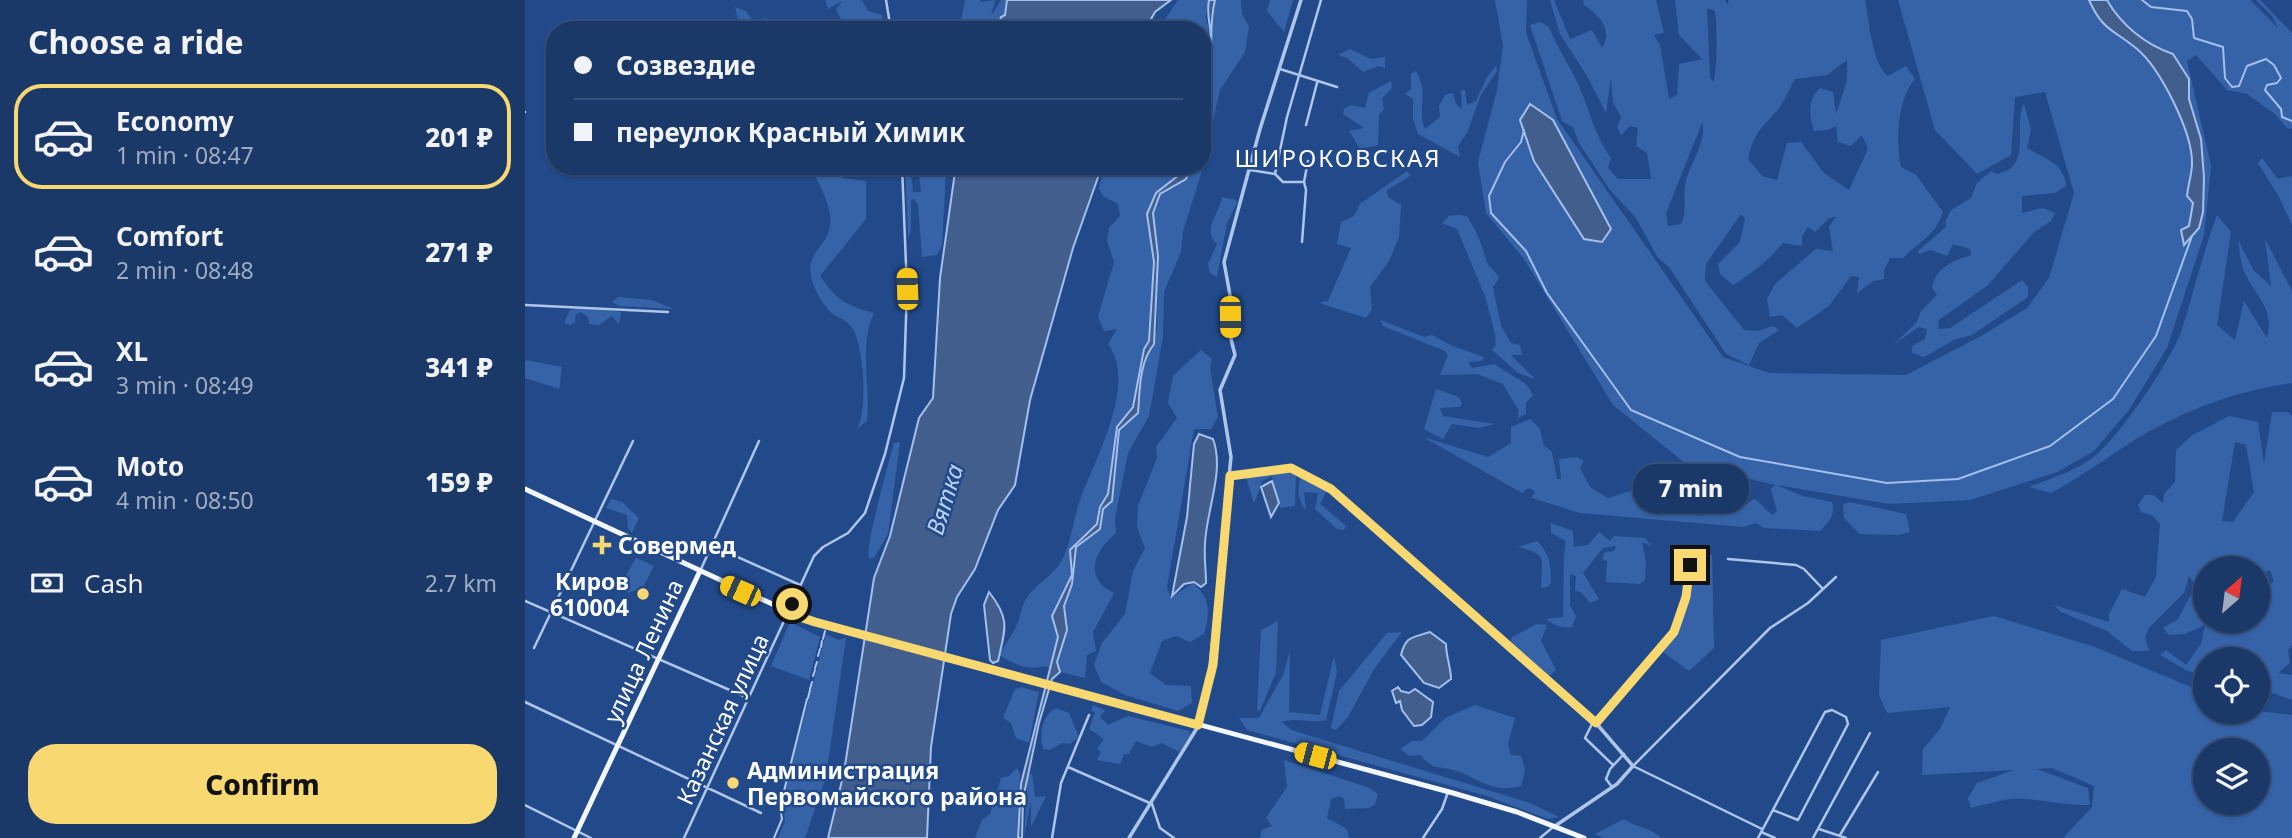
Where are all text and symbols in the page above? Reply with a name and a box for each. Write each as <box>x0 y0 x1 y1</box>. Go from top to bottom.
text: Choose a ride <box>28 20 244 63</box>
text: Созвездие <box>616 47 756 83</box>
text: Economy <box>116 103 234 139</box>
icon: car <box>32 105 95 168</box>
text: переулок Красный Химик <box>616 114 965 150</box>
text: 201 ₽ <box>425 119 493 155</box>
text: 1 min · 08:47 <box>116 139 254 171</box>
district label: ШИРОКОВСКАЯ <box>1234 141 1442 174</box>
text: Comfort <box>116 218 224 254</box>
icon: car <box>32 220 95 283</box>
text: 271 ₽ <box>425 234 493 270</box>
text: 2 min · 08:48 <box>116 254 254 286</box>
car <box>896 268 919 310</box>
car <box>1220 296 1241 338</box>
text: XL <box>116 333 148 369</box>
icon: car <box>32 335 95 398</box>
text: 341 ₽ <box>425 349 493 385</box>
text: 3 min · 08:49 <box>116 369 254 401</box>
text: Moto <box>116 448 184 484</box>
icon: car <box>32 450 95 513</box>
water label: Вятка <box>918 459 970 538</box>
callout: 7 min <box>1632 463 1748 512</box>
text: 159 ₽ <box>425 464 493 500</box>
text: 7 min <box>1659 472 1723 504</box>
text: 4 min · 08:50 <box>116 484 254 516</box>
place label: Совермед <box>618 529 736 561</box>
marker: Совермед <box>592 535 612 555</box>
route end <box>1674 549 1706 581</box>
north arrow <box>2193 556 2270 634</box>
map controls <box>2193 556 2270 815</box>
icon: cash <box>28 564 66 602</box>
text: Cash <box>84 565 144 601</box>
place label: Киров 610004 <box>550 565 629 623</box>
text: 2.7 km <box>425 567 497 599</box>
car <box>717 573 764 609</box>
street label: улица Ленина <box>596 574 690 728</box>
marker: Киров 610004 <box>635 586 651 602</box>
route start <box>776 588 808 620</box>
street label: Казанская улица <box>668 628 776 810</box>
button: locate <box>2193 647 2270 724</box>
button: layers <box>2193 738 2270 815</box>
car <box>1292 740 1339 772</box>
button: Confirm <box>28 744 497 824</box>
place label: Администрация Первомайского района <box>747 754 1027 812</box>
marker: Администрация Первомайского района <box>725 775 741 791</box>

